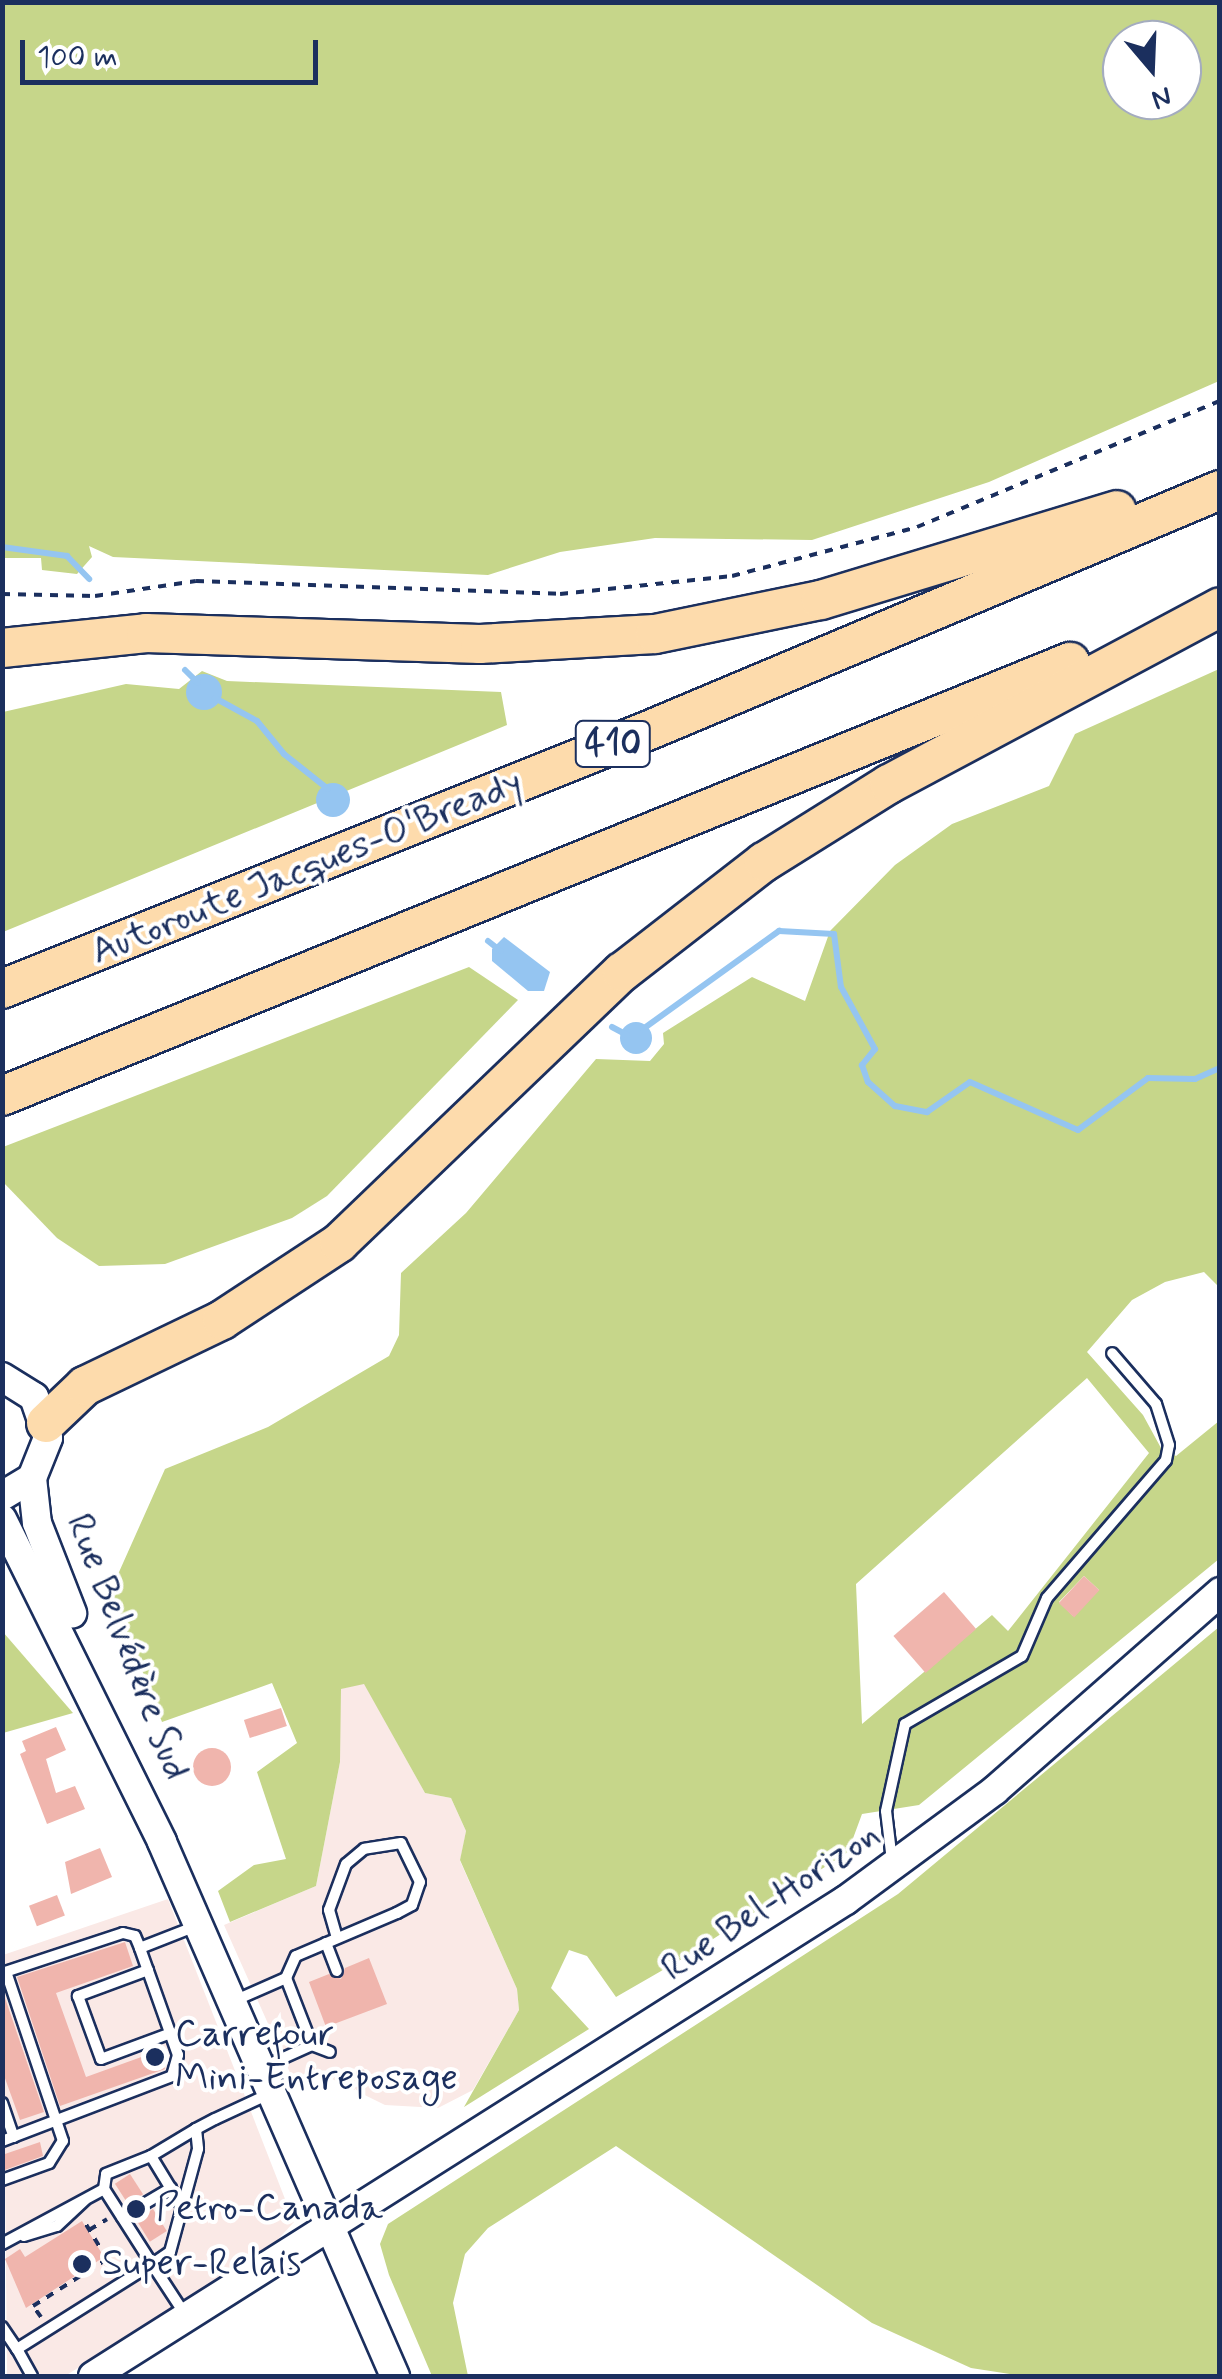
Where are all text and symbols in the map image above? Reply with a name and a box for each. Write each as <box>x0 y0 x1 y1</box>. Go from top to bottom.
scale bar <box>25 20 322 82</box>
north arrow <box>1102 20 1202 120</box>
text: 100 m <box>37 38 118 77</box>
text: N <box>1146 76 1176 117</box>
road number: 410 <box>573 714 653 774</box>
street label: Autoroute Jacques-O'Bready <box>84 760 530 976</box>
street label: Rue Belvédère Sud <box>54 1505 200 1789</box>
street label: Rue Bel-Horizon <box>653 1812 889 1992</box>
place label: Carrefour Mini-Entreposage <box>175 2012 458 2102</box>
marker: Carrefour Mini-Entreposage <box>144 2046 166 2068</box>
place label: Petro-Canada <box>156 2186 383 2232</box>
marker: Petro-Canada <box>125 2198 147 2220</box>
place label: Super-Relais <box>102 2241 301 2287</box>
marker: Super-Relais <box>71 2253 93 2275</box>

